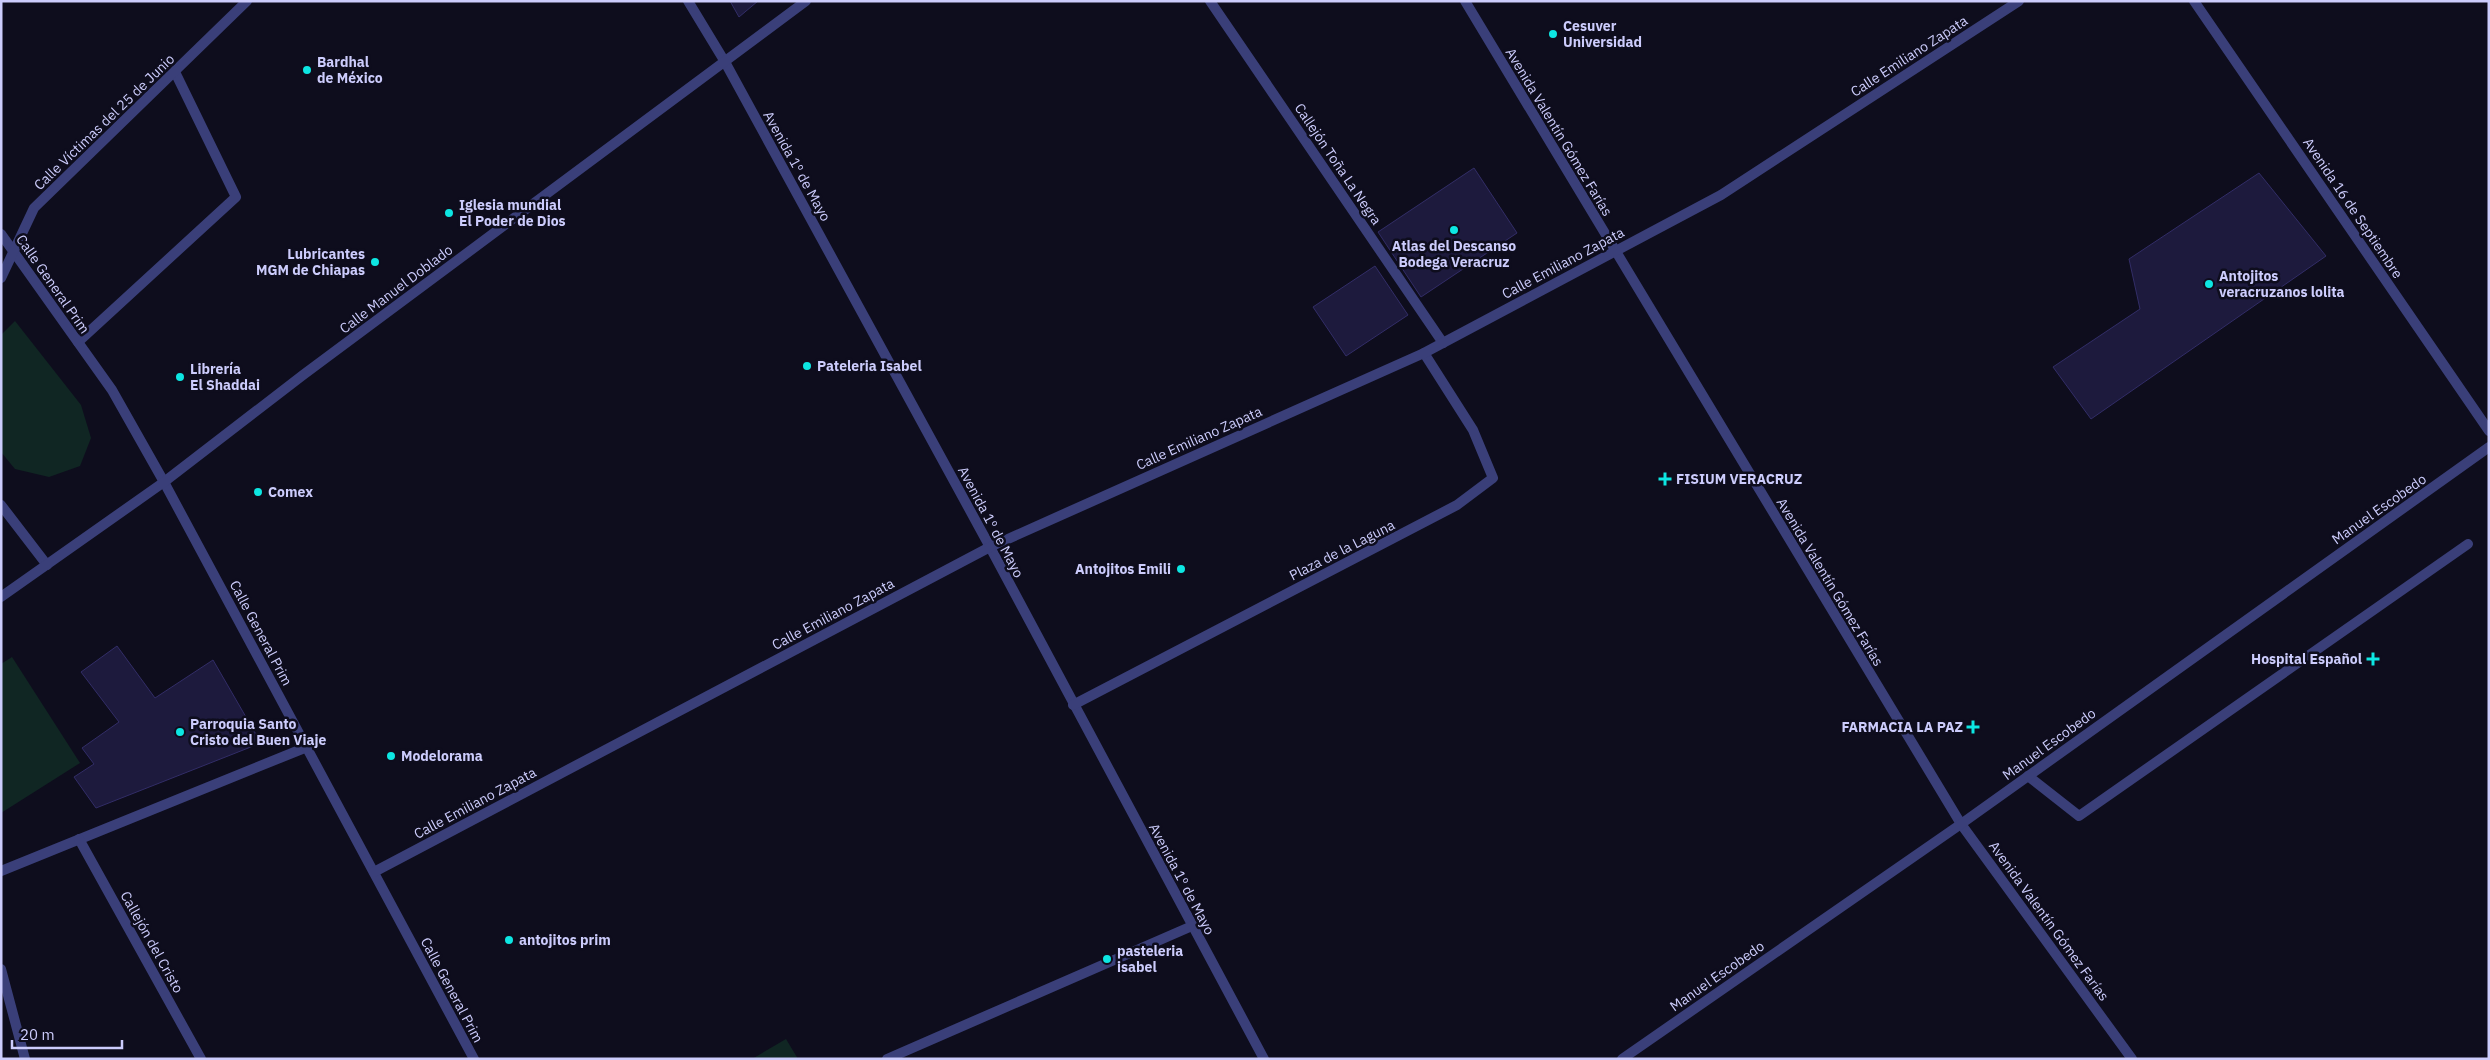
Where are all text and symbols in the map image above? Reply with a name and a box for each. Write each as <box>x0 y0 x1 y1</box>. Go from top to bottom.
street label: Calle Emiliano Zapata <box>1847 11 1971 101</box>
place label: Cesuver Universidad <box>1563 17 1642 51</box>
marker: Cesuver Universidad <box>1547 28 1559 40</box>
street label: Avenida Valentín Gómez Farías <box>1502 45 1617 220</box>
street label: Calle Víctimas del 25 de Junio <box>30 50 178 194</box>
place label: Bardhal de México <box>317 53 383 87</box>
marker: Bardhal de México <box>301 64 313 76</box>
street label: Callejón Toña La Negra <box>1291 100 1386 229</box>
street label: Avenida 1º de Mayo <box>759 108 835 224</box>
street label: Avenida 16 de Septiembre <box>2299 134 2407 282</box>
place label: Iglesia mundial El Poder de Dios <box>459 196 566 230</box>
marker: Iglesia mundial El Poder de Dios <box>443 207 455 219</box>
street label: Calle Emiliano Zapata <box>1499 223 1628 303</box>
marker: Atlas del Descanso Bodega Veracruz <box>1448 224 1460 236</box>
street label: Calle General Prim <box>12 231 94 337</box>
place label: Atlas del Descanso Bodega Veracruz <box>1392 237 1516 271</box>
street label: Calle Manuel Doblado <box>336 241 456 337</box>
place label: Lubricantes MGM de Chiapas <box>256 245 365 279</box>
marker: Lubricantes MGM de Chiapas <box>369 256 381 268</box>
place label: Antojitos veracruzanos lolita <box>2219 267 2345 301</box>
marker: Antojitos veracruzanos lolita <box>2203 278 2215 290</box>
place label: Pateleria Isabel <box>817 357 922 375</box>
place label: Librería El Shaddai <box>190 360 260 394</box>
marker: Pateleria Isabel <box>801 360 813 372</box>
marker: Librería El Shaddai <box>174 371 186 383</box>
street label: Calle Emiliano Zapata <box>1133 402 1265 474</box>
street label: Avenida 1º de Mayo <box>954 463 1028 581</box>
place label: FISIUM VERACRUZ <box>1676 470 1802 488</box>
street label: Manuel Escobedo <box>2328 470 2430 548</box>
marker: FISIUM VERACRUZ <box>1658 472 1672 486</box>
place label: Comex <box>268 483 313 501</box>
marker: Comex <box>252 486 264 498</box>
street label: Avenida Valentín Gómez Farías <box>1773 495 1888 670</box>
street label: Plaza de la Laguna <box>1286 515 1398 584</box>
place label: Antojitos Emili <box>1075 560 1171 578</box>
marker: Antojitos Emili <box>1175 563 1187 575</box>
street label: Calle Emiliano Zapata <box>769 574 898 654</box>
street label: Calle General Prim <box>226 577 296 689</box>
place label: Hospital Español <box>2251 650 2362 668</box>
marker: Hospital Español <box>2366 652 2380 666</box>
street label: Manuel Escobedo <box>1999 704 2099 784</box>
place label: Parroquia Santo Cristo del Buen Viaje <box>190 715 326 749</box>
place label: FARMACIA LA PAZ <box>1842 718 1963 736</box>
marker: FARMACIA LA PAZ <box>1967 721 1979 733</box>
marker: Parroquia Santo Cristo del Buen Viaje <box>174 726 186 738</box>
place label: Modelorama <box>401 747 483 765</box>
marker: Modelorama <box>385 750 397 762</box>
street label: Calle Emiliano Zapata <box>411 763 540 843</box>
street label: Avenida 1º de Mayo <box>1145 820 1219 938</box>
street label: Avenida Valentín Gómez Farías <box>1985 838 2113 1005</box>
street label: Callejón del Cristo <box>117 888 188 996</box>
place label: antojitos prim <box>519 931 611 949</box>
street label: Calle General Prim <box>417 934 487 1046</box>
marker: antojitos prim <box>503 934 515 946</box>
street label: Manuel Escobedo <box>1666 937 1768 1015</box>
place label: pasteleria isabel <box>1117 942 1183 976</box>
marker: pasteleria isabel <box>1101 953 1113 965</box>
scale bar <box>12 1018 122 1050</box>
text: 20 m <box>20 1025 55 1044</box>

